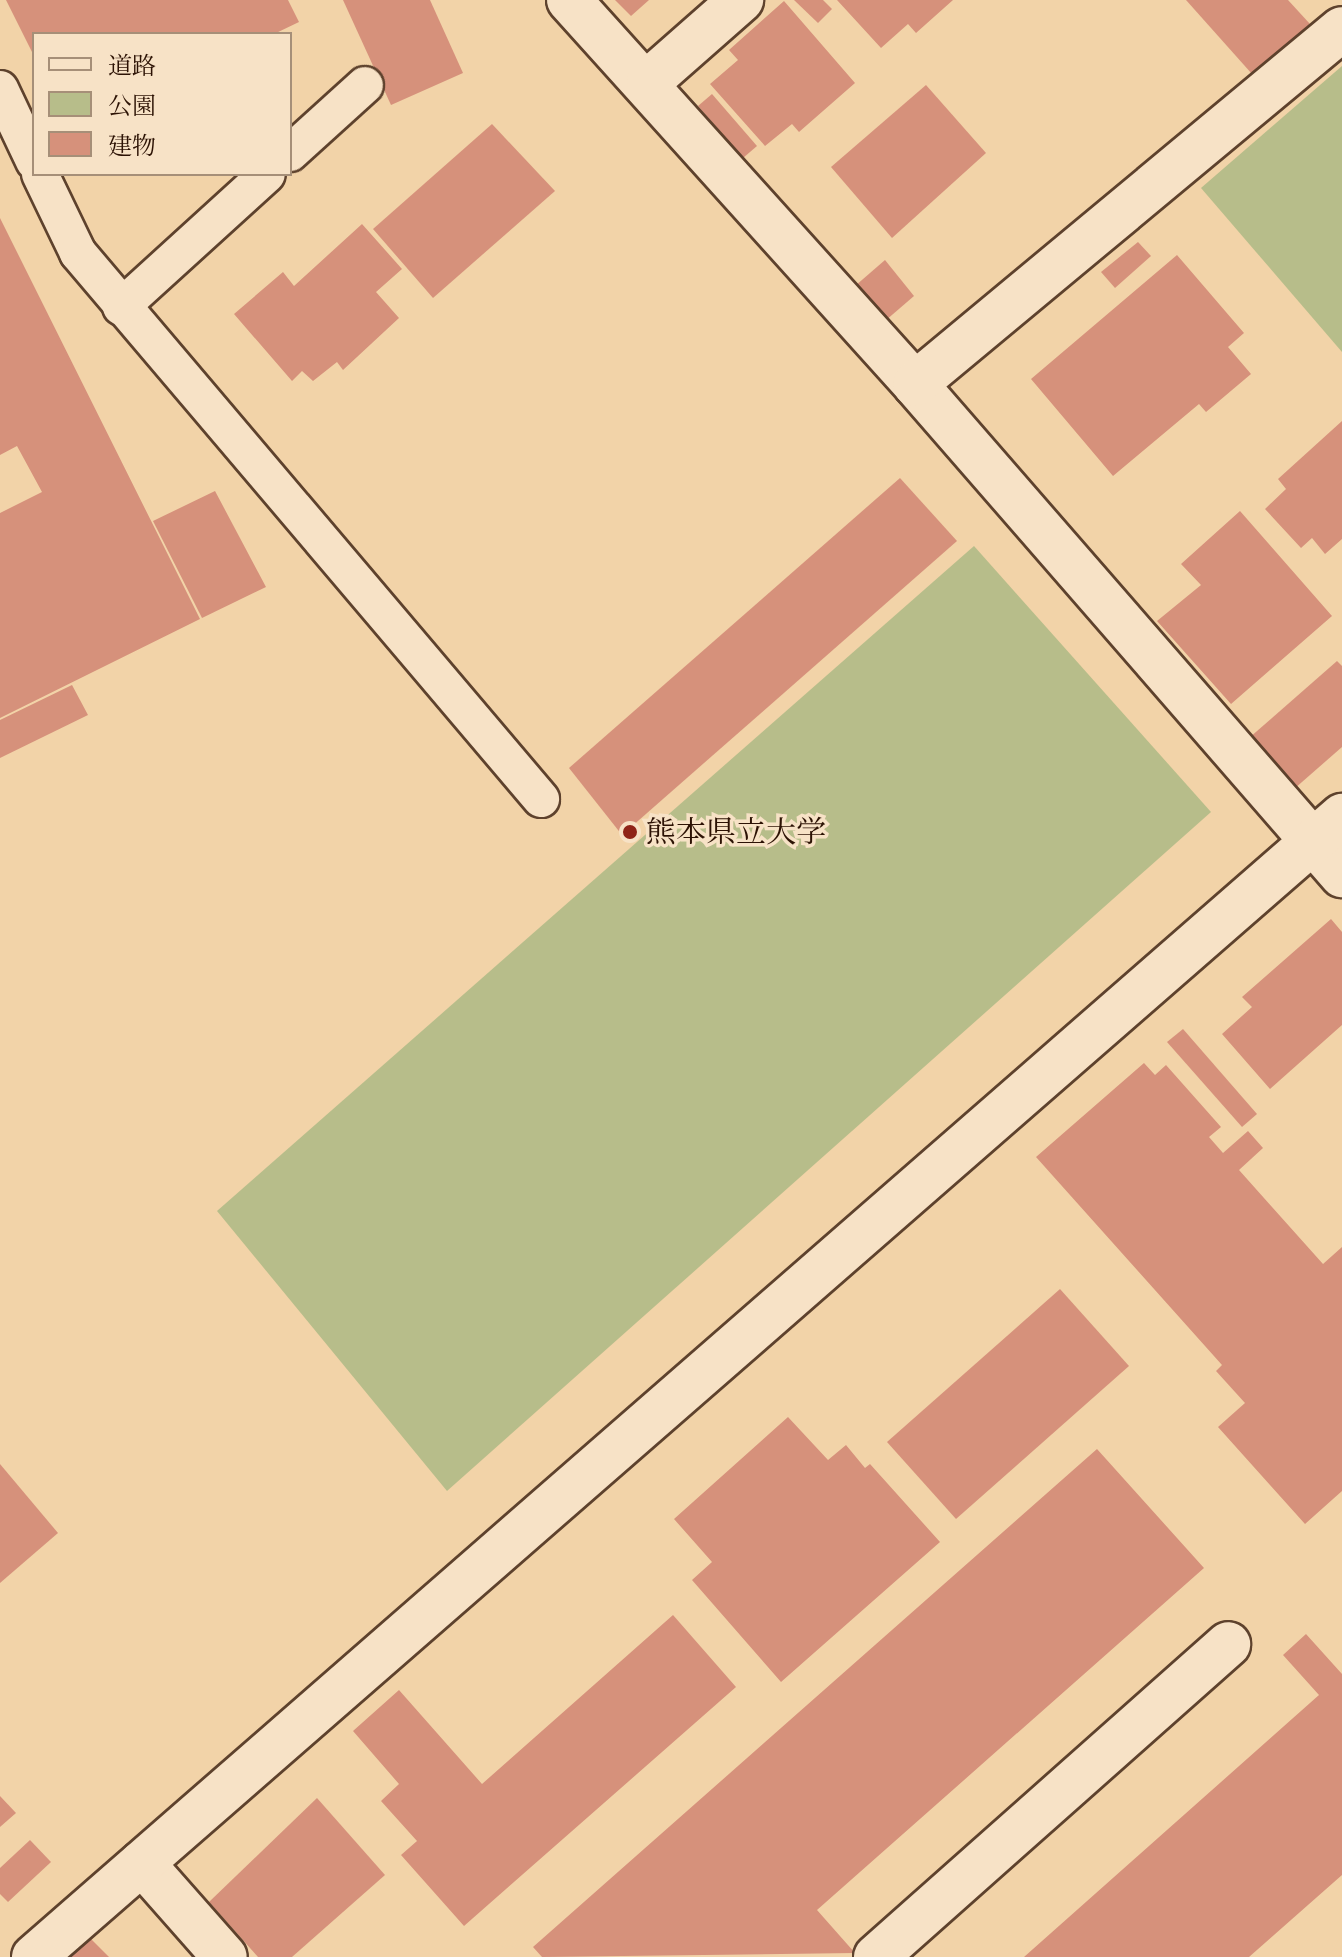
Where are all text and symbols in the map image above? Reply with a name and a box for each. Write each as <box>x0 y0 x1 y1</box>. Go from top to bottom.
legend <box>32 32 292 176</box>
text: 道路 <box>108 50 156 82</box>
text: 公園 <box>108 90 156 122</box>
text: 建物 <box>108 130 156 162</box>
place label: 熊本県立大学 <box>646 814 826 850</box>
marker: 熊本県立大学 <box>621 823 639 841</box>

